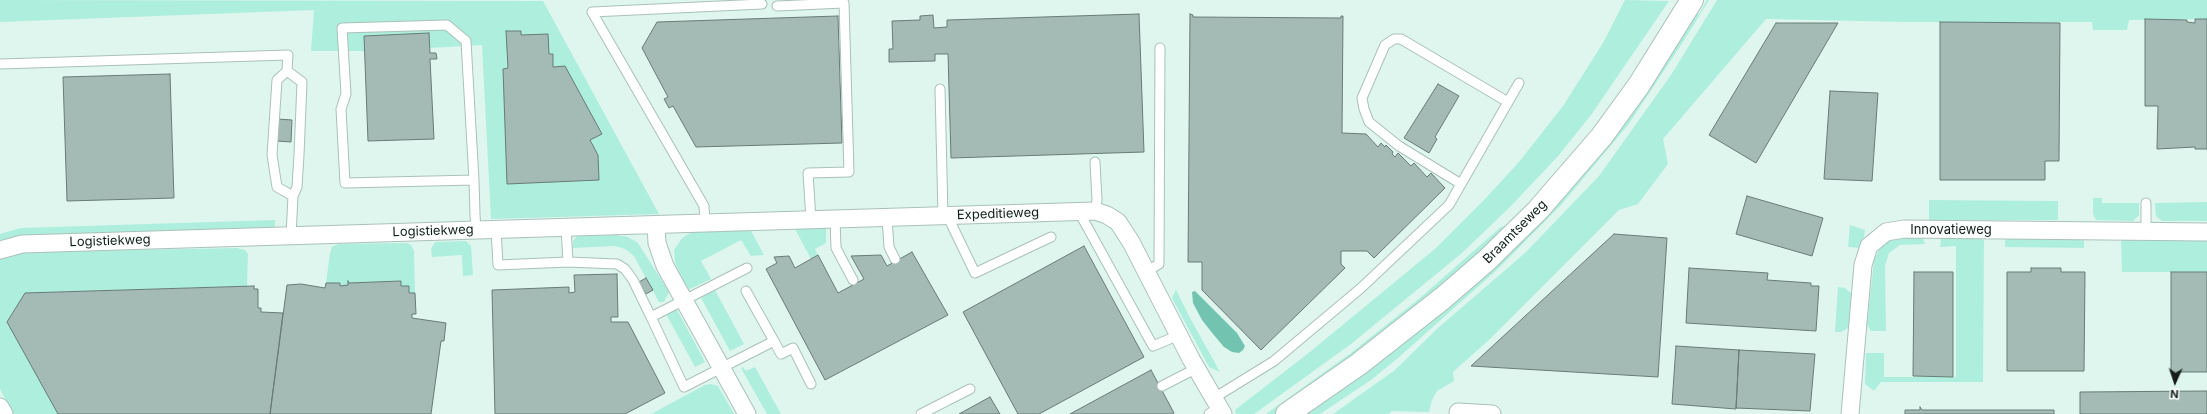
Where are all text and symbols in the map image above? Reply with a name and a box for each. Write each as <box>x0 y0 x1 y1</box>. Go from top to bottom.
street label: Braamtseweg <box>1480 197 1550 267</box>
street label: Expeditieweg <box>957 205 1039 223</box>
street label: Logistiekweg <box>392 222 474 240</box>
street label: Innovatieweg <box>1910 222 1992 238</box>
street label: Logistiekweg <box>69 232 151 250</box>
north arrow <box>2155 362 2195 402</box>
text: N <box>2170 387 2179 401</box>

